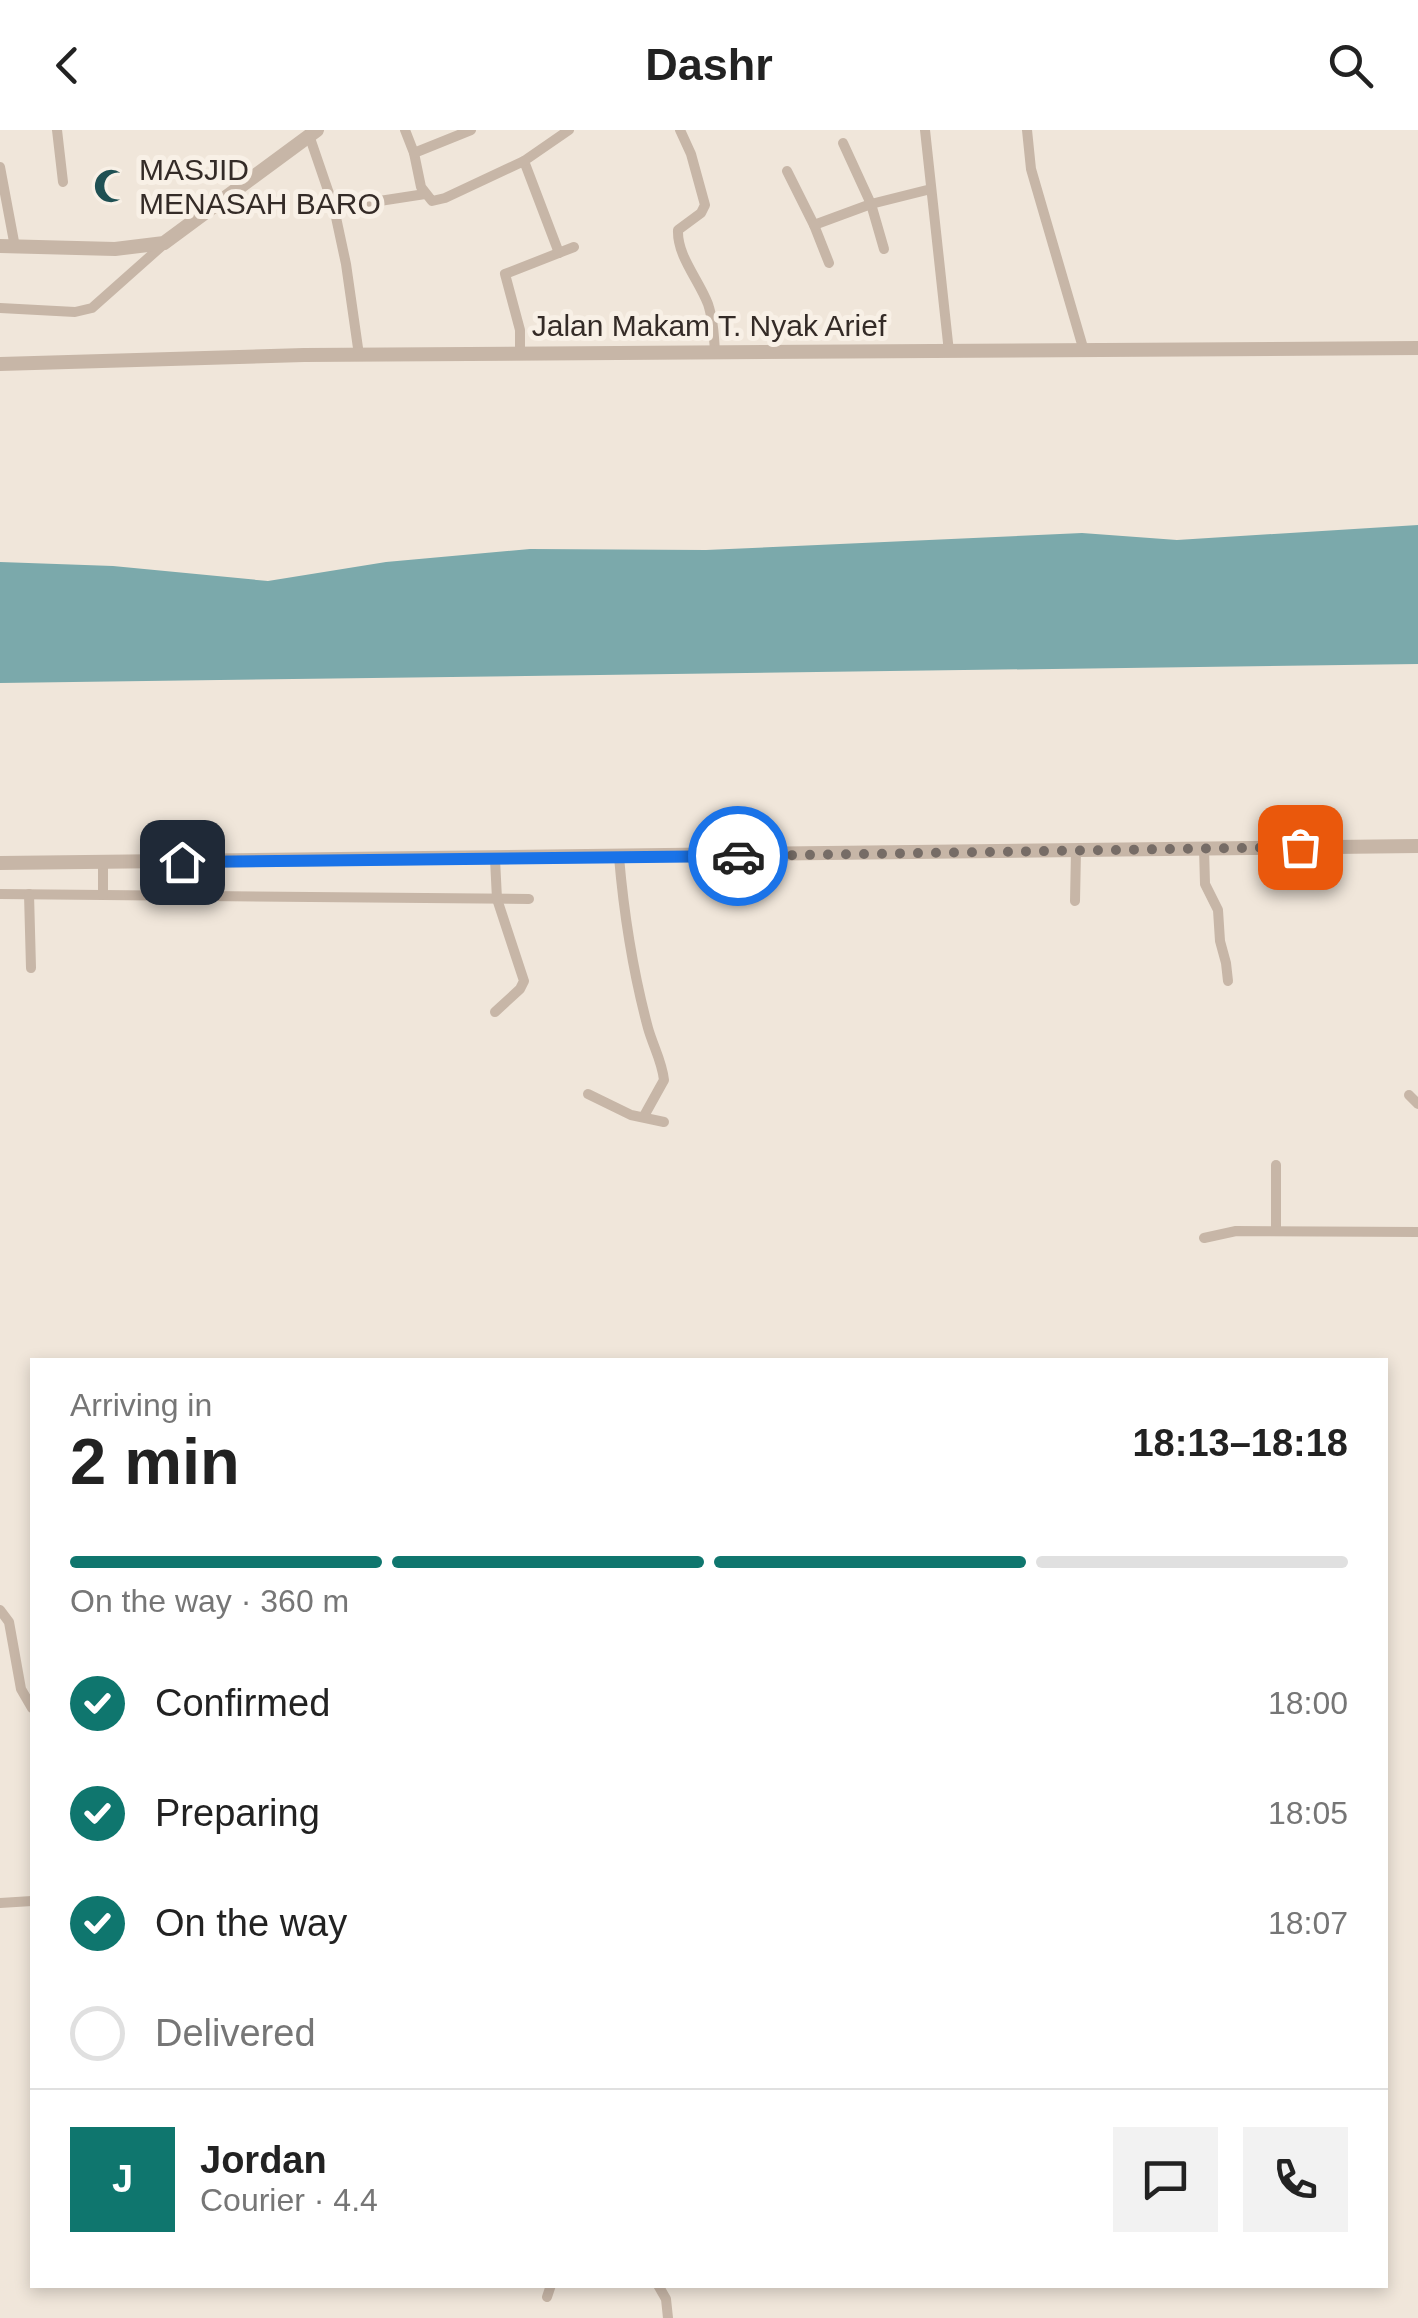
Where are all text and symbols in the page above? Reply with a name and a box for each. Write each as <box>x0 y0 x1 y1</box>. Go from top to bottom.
icon: back <box>40 38 95 93</box>
icon: search <box>1323 38 1378 93</box>
text: Dashr <box>645 39 773 90</box>
place label: MASJID MENASAH BARO <box>139 153 381 220</box>
mosque icon: MASJID MENASAH BARO <box>92 167 130 205</box>
street label: Jalan Makam T. Nyak Arief <box>532 309 887 342</box>
pin <box>1258 805 1343 890</box>
courier <box>688 806 788 906</box>
pin <box>140 820 225 905</box>
icon: bag <box>1273 820 1328 875</box>
icon: car <box>711 829 766 884</box>
icon: home <box>155 835 210 890</box>
text: Arriving in <box>70 1387 212 1423</box>
text: 18:13–18:18 <box>1132 1422 1348 1464</box>
text: 2 min <box>70 1425 240 1498</box>
text: On the way · 360 m <box>70 1583 349 1619</box>
icon: check <box>70 1676 125 1731</box>
text: Confirmed <box>155 1682 330 1724</box>
text: 18:00 <box>1268 1685 1348 1721</box>
icon: check <box>70 1786 125 1841</box>
text: Preparing <box>155 1792 320 1834</box>
text: 18:05 <box>1268 1795 1348 1831</box>
icon: check <box>70 1896 125 1951</box>
text: On the way <box>155 1902 347 1944</box>
text: 18:07 <box>1268 1905 1348 1941</box>
text: Delivered <box>155 2012 316 2054</box>
button: chat <box>1113 2127 1218 2232</box>
button: phone <box>1243 2127 1348 2232</box>
text: Jordan <box>200 2139 327 2181</box>
text: J <box>112 2158 133 2200</box>
text: Courier · 4.4 <box>200 2182 378 2218</box>

